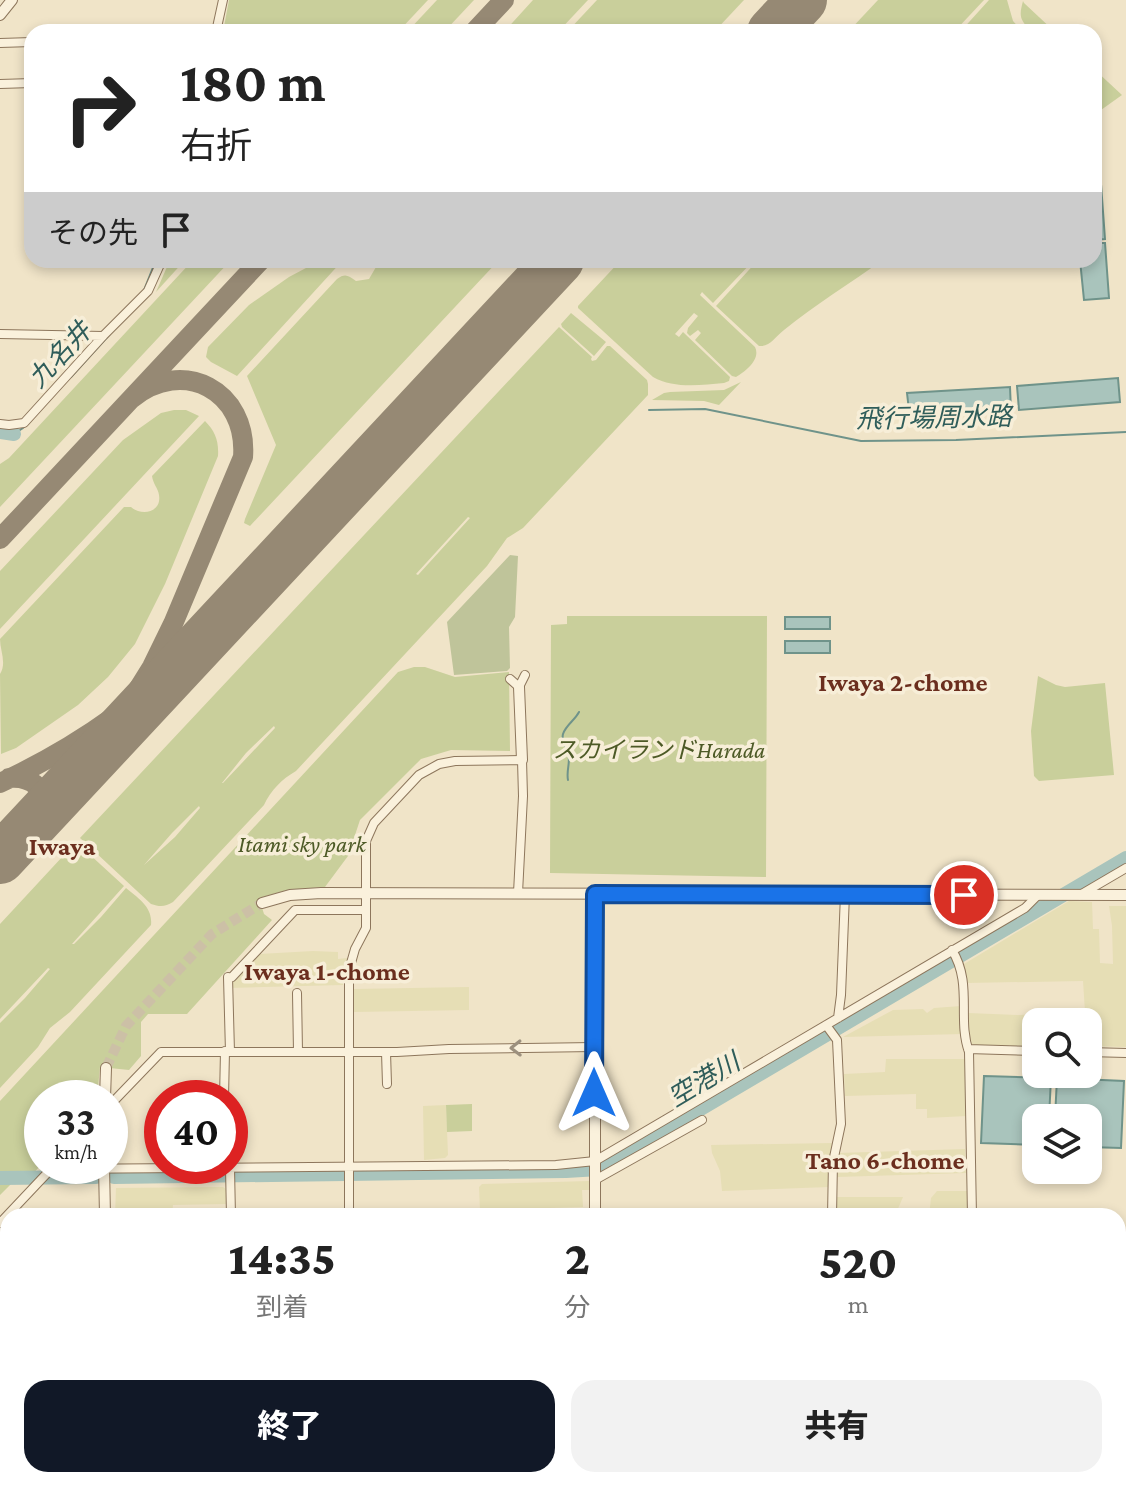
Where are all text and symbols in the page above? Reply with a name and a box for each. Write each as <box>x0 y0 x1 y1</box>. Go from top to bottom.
text: 180 m <box>180 51 326 113</box>
icon: right <box>48 56 152 160</box>
text: 右折 <box>180 126 252 166</box>
icon: arrive <box>154 208 198 252</box>
text: その先 <box>48 216 138 249</box>
water label: 九名井 <box>23 315 99 393</box>
water label: 飛行場周水路 <box>856 402 1014 434</box>
district label: Iwaya 2-chome <box>818 668 988 697</box>
park label: スカイランドHarada <box>553 736 765 763</box>
park label: Itami sky park <box>238 830 368 857</box>
district label: Iwaya <box>29 832 96 861</box>
pin <box>930 861 998 929</box>
icon: arrive <box>942 873 986 917</box>
district label: Iwaya 1-chome <box>244 957 410 986</box>
map controls <box>1022 1008 1102 1184</box>
button: search <box>1022 1008 1102 1088</box>
one-way arrow <box>509 1039 522 1057</box>
water label: 空港川 <box>663 1046 747 1113</box>
position arrow <box>552 1051 636 1135</box>
speed limit sign: 40 <box>144 1080 248 1184</box>
text: 33 <box>57 1099 95 1144</box>
button: layers <box>1022 1104 1102 1184</box>
text: km/h <box>54 1141 98 1163</box>
district label: Tano 6-chome <box>805 1146 965 1175</box>
text: 14:35 <box>229 1231 336 1284</box>
text: 2 <box>565 1231 590 1284</box>
text: 520 <box>819 1235 897 1288</box>
text: m <box>848 1290 869 1319</box>
text: 到着 <box>256 1293 308 1322</box>
text: 分 <box>564 1293 590 1322</box>
button: 終了 <box>24 1380 555 1472</box>
button: 共有 <box>571 1380 1102 1472</box>

